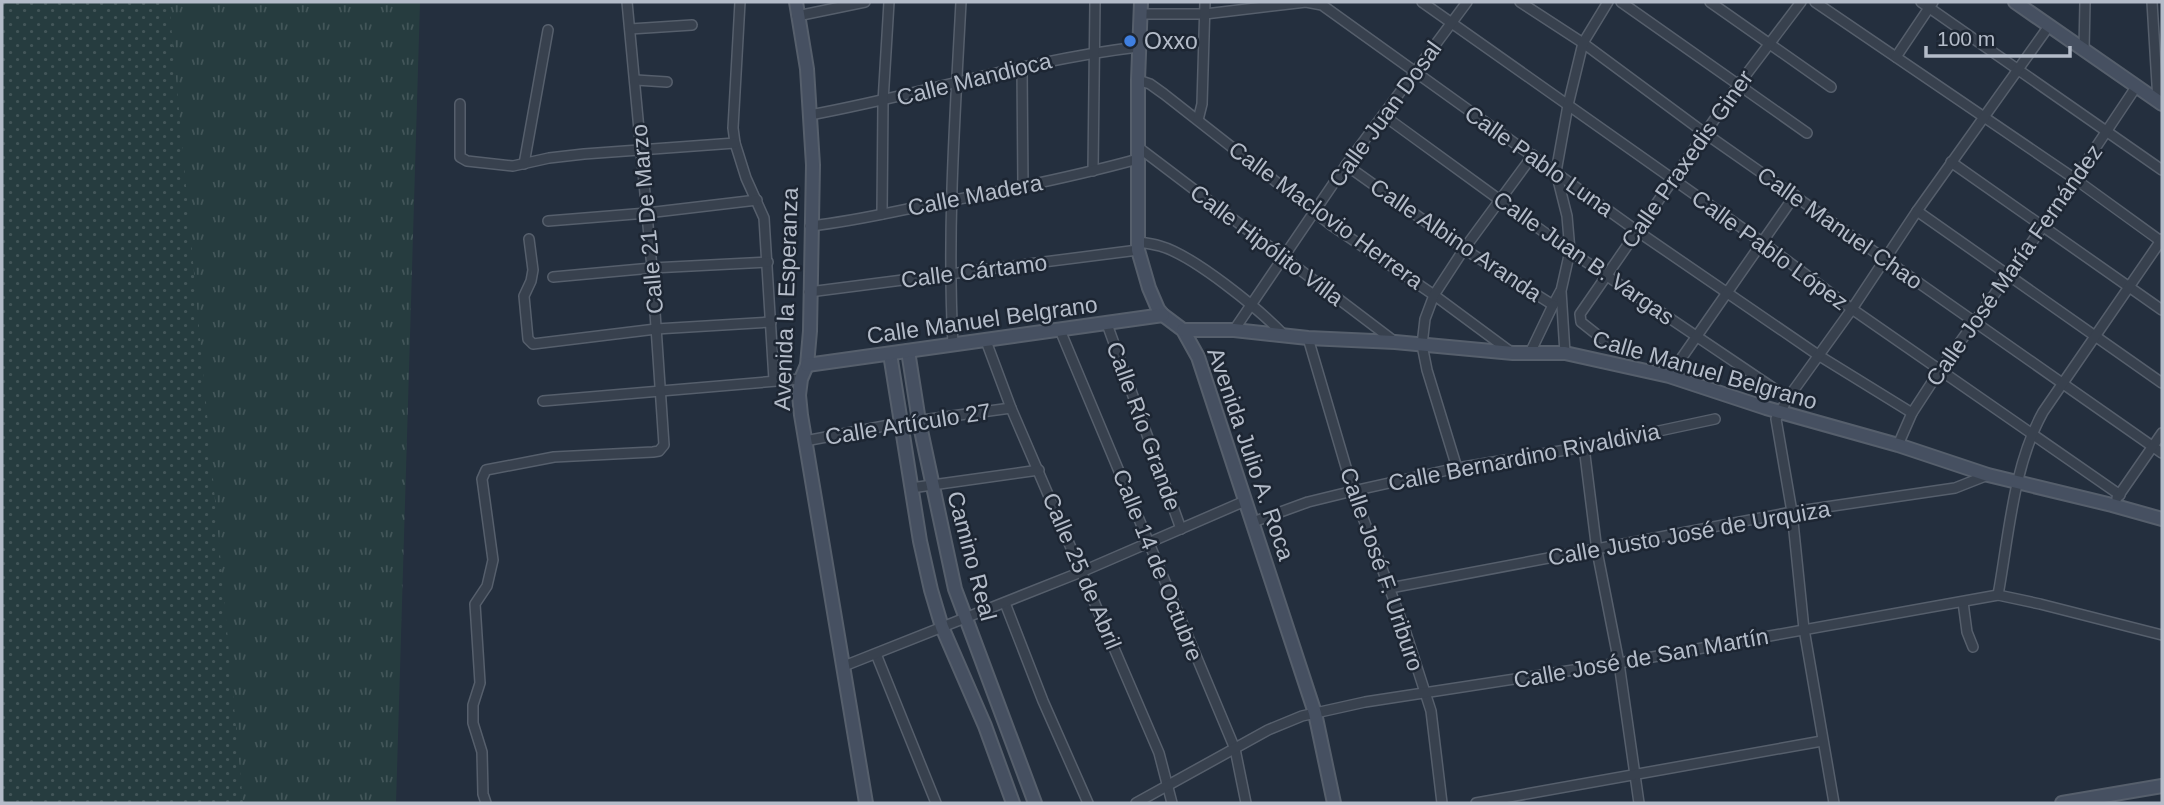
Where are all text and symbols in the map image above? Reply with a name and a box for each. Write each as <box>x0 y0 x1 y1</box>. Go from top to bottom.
scale bar <box>1926 14 2070 58</box>
text: 100 m <box>1937 27 1995 50</box>
place label: Oxxo <box>1144 28 1198 54</box>
marker: Oxxo <box>1122 33 1138 49</box>
street label: Calle Juan Dosal <box>1323 36 1447 192</box>
street label: Calle Mandioca <box>894 47 1054 111</box>
street label: Calle Praxedis Giner <box>1616 65 1758 253</box>
street label: Calle Pablo Luna <box>1460 100 1618 222</box>
street label: Calle 21 De Marzo <box>626 123 668 315</box>
street label: Calle Maclovio Herrera <box>1224 136 1428 294</box>
street label: Calle José María Fernández <box>1920 139 2108 391</box>
street label: Calle Manuel Chao <box>1752 161 1928 295</box>
street label: Calle Madera <box>905 169 1045 221</box>
street label: Calle Albino Aranda <box>1366 173 1547 307</box>
street label: Calle Hipólito Villa <box>1185 179 1349 311</box>
street label: Calle Pablo López <box>1687 185 1853 315</box>
street label: Calle Juan B. Vargas <box>1489 186 1679 330</box>
street label: Avenida la Esperanza <box>769 187 803 411</box>
street label: Calle Cártamo <box>899 249 1049 293</box>
street label: Calle Manuel Belgrano <box>865 291 1099 349</box>
street label: Calle Manuel Belgrano <box>1590 325 1820 415</box>
street label: Calle Río Grande <box>1101 338 1187 514</box>
street label: Avenida Julio A. Roca <box>1202 344 1300 564</box>
street label: Calle Artículo 27 <box>823 398 993 450</box>
street label: Calle Bernardino Rivaldivia <box>1386 418 1662 496</box>
street label: Calle José F. Uriburo <box>1335 464 1429 674</box>
street label: Calle 14 de Octubre <box>1108 465 1208 665</box>
street label: Camino Real <box>942 488 1002 624</box>
street label: Calle 25 de Abril <box>1037 489 1127 653</box>
street label: Calle Justo José de Urquiza <box>1546 495 1832 571</box>
street label: Calle José de San Martín <box>1512 623 1770 693</box>

